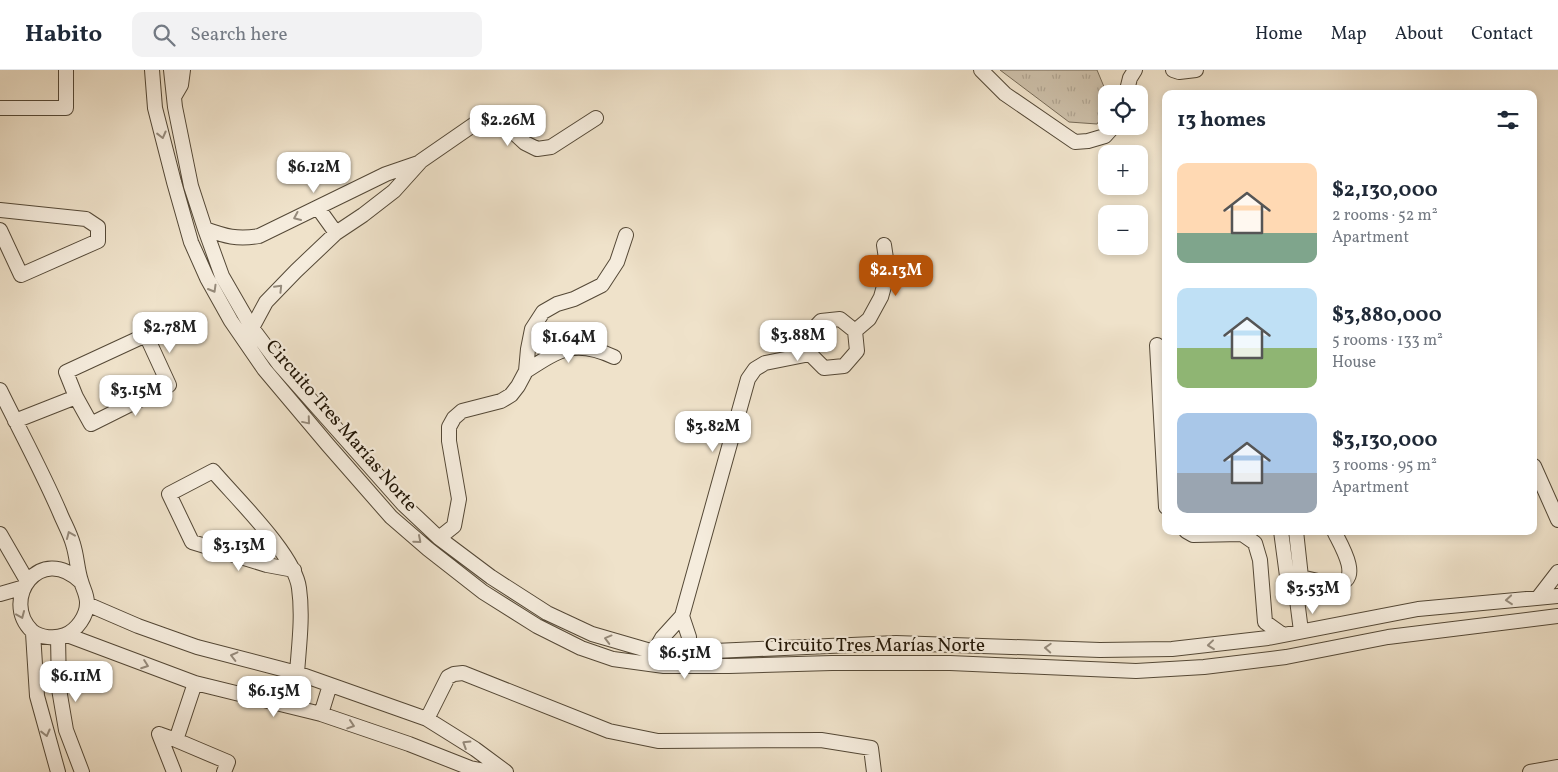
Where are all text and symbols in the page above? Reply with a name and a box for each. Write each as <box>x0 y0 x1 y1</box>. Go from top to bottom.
search box <box>132 12 482 57</box>
text: Habito <box>25 18 102 52</box>
icon: search <box>150 21 178 49</box>
text: Search here <box>190 22 288 48</box>
text: Home <box>1255 22 1303 47</box>
text: Map <box>1331 22 1367 47</box>
text: About <box>1395 22 1443 47</box>
text: Contact <box>1471 22 1533 47</box>
map controls <box>1098 85 1148 255</box>
button: locate <box>1098 85 1148 135</box>
pin: $2.26M <box>467 104 549 147</box>
text: 13 homes <box>1177 106 1266 135</box>
icon: filters <box>1494 106 1522 134</box>
text: $2.26M <box>481 110 535 132</box>
one-way arrow <box>156 131 167 140</box>
button: + <box>1098 145 1148 195</box>
pin: $6.12M <box>273 152 355 194</box>
text: $6.12M <box>288 157 340 179</box>
text: $2,130,000 <box>1332 176 1438 205</box>
icon: home <box>1217 183 1277 243</box>
button: − <box>1098 205 1148 255</box>
text: 2 rooms · 52 m² <box>1332 205 1438 227</box>
one-way arrow <box>293 211 302 222</box>
text: Apartment <box>1332 227 1409 249</box>
pin: $2.13M <box>855 254 937 297</box>
text: $2.13M <box>870 260 922 282</box>
one-way arrow <box>207 283 217 292</box>
one-way arrow <box>273 285 282 294</box>
text: $3,880,000 <box>1332 301 1442 330</box>
icon: home <box>1217 308 1277 368</box>
pin: $2.78M <box>129 312 211 354</box>
text: $2.78M <box>144 317 196 339</box>
pin: $3.88M <box>757 320 839 362</box>
pin: $1.64M <box>528 322 610 364</box>
text: $3.88M <box>771 325 825 347</box>
text: $1.64M <box>542 327 596 349</box>
text: 5 rooms · 133 m² <box>1332 330 1443 352</box>
street label: Circuito Tres Marías Norte <box>259 334 423 518</box>
text: House <box>1332 352 1376 374</box>
pin: $3.15M <box>95 374 177 417</box>
text: $3.15M <box>110 380 162 402</box>
pin: $3.82M <box>672 410 754 453</box>
one-way arrow <box>302 415 310 424</box>
text: $3.82M <box>686 416 740 438</box>
text: $3,130,000 <box>1332 426 1438 455</box>
icon: home <box>1217 433 1277 493</box>
text: 3 rooms · 95 m² <box>1332 455 1437 477</box>
text: Apartment <box>1332 477 1409 499</box>
pin: $3.13M <box>198 530 280 572</box>
one-way arrow <box>65 531 76 540</box>
one-way arrow <box>412 534 421 543</box>
text: $3.13M <box>213 535 265 557</box>
pin: $3.53M <box>1272 572 1354 615</box>
text: $3.53M <box>1287 578 1339 600</box>
one-way arrow <box>1505 594 1513 605</box>
one-way arrow <box>15 610 26 619</box>
street label: Circuito Tres Marías Norte <box>765 633 985 659</box>
one-way arrow <box>605 634 613 644</box>
pin: $6.51M <box>644 638 726 680</box>
one-way arrow <box>1206 639 1214 650</box>
one-way arrow <box>1044 642 1052 653</box>
text: $6.51M <box>659 643 711 665</box>
one-way arrow <box>229 651 238 662</box>
one-way arrow <box>141 659 149 669</box>
pin: $6.11M <box>35 660 117 703</box>
text: $6.11M <box>51 666 101 688</box>
pin: $6.15M <box>233 676 315 718</box>
text: $6.15M <box>248 681 300 703</box>
one-way arrow <box>347 719 355 729</box>
one-way arrow <box>40 728 51 737</box>
one-way arrow <box>463 741 472 750</box>

